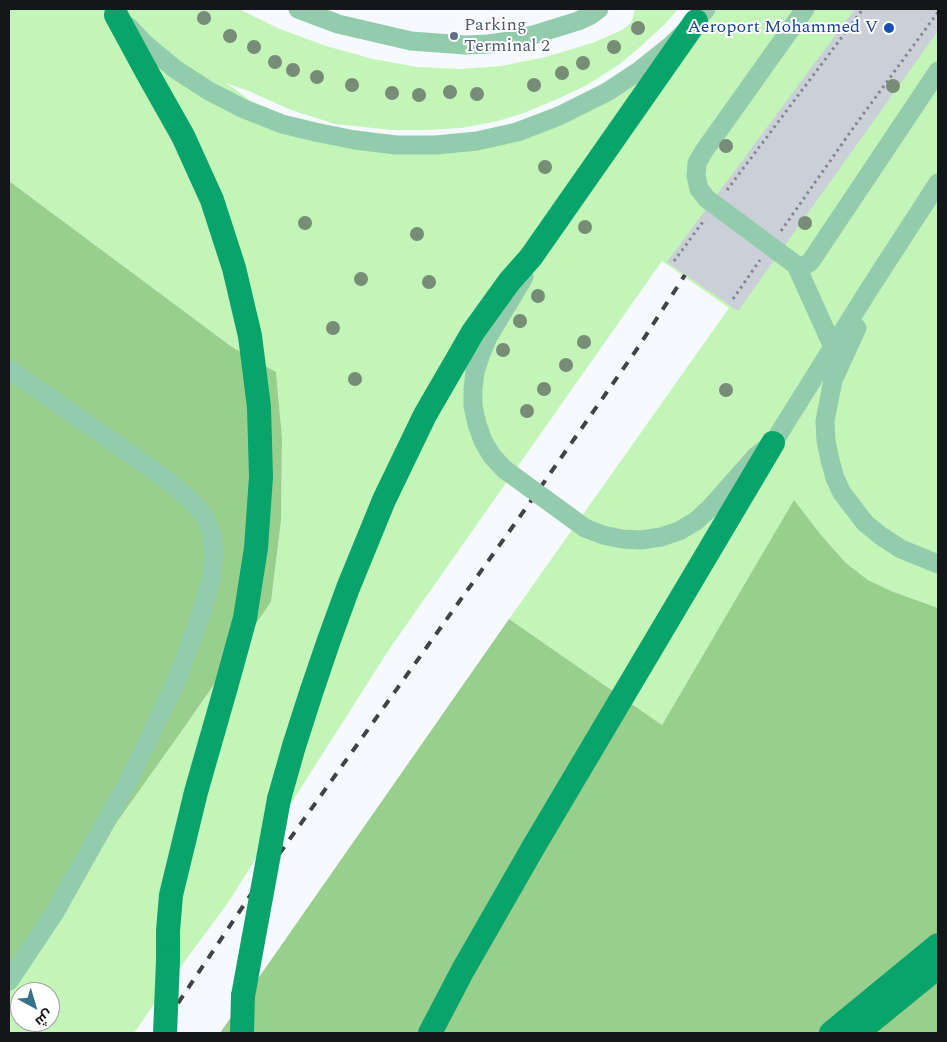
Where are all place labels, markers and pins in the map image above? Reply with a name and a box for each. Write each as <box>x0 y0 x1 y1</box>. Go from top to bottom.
place label: Parking Terminal 2 <box>464 15 550 58</box>
place label: Aeroport Mohammed V <box>688 17 878 39</box>
marker: Aeroport Mohammed V <box>882 21 896 35</box>
marker: Parking Terminal 2 <box>448 30 460 42</box>

